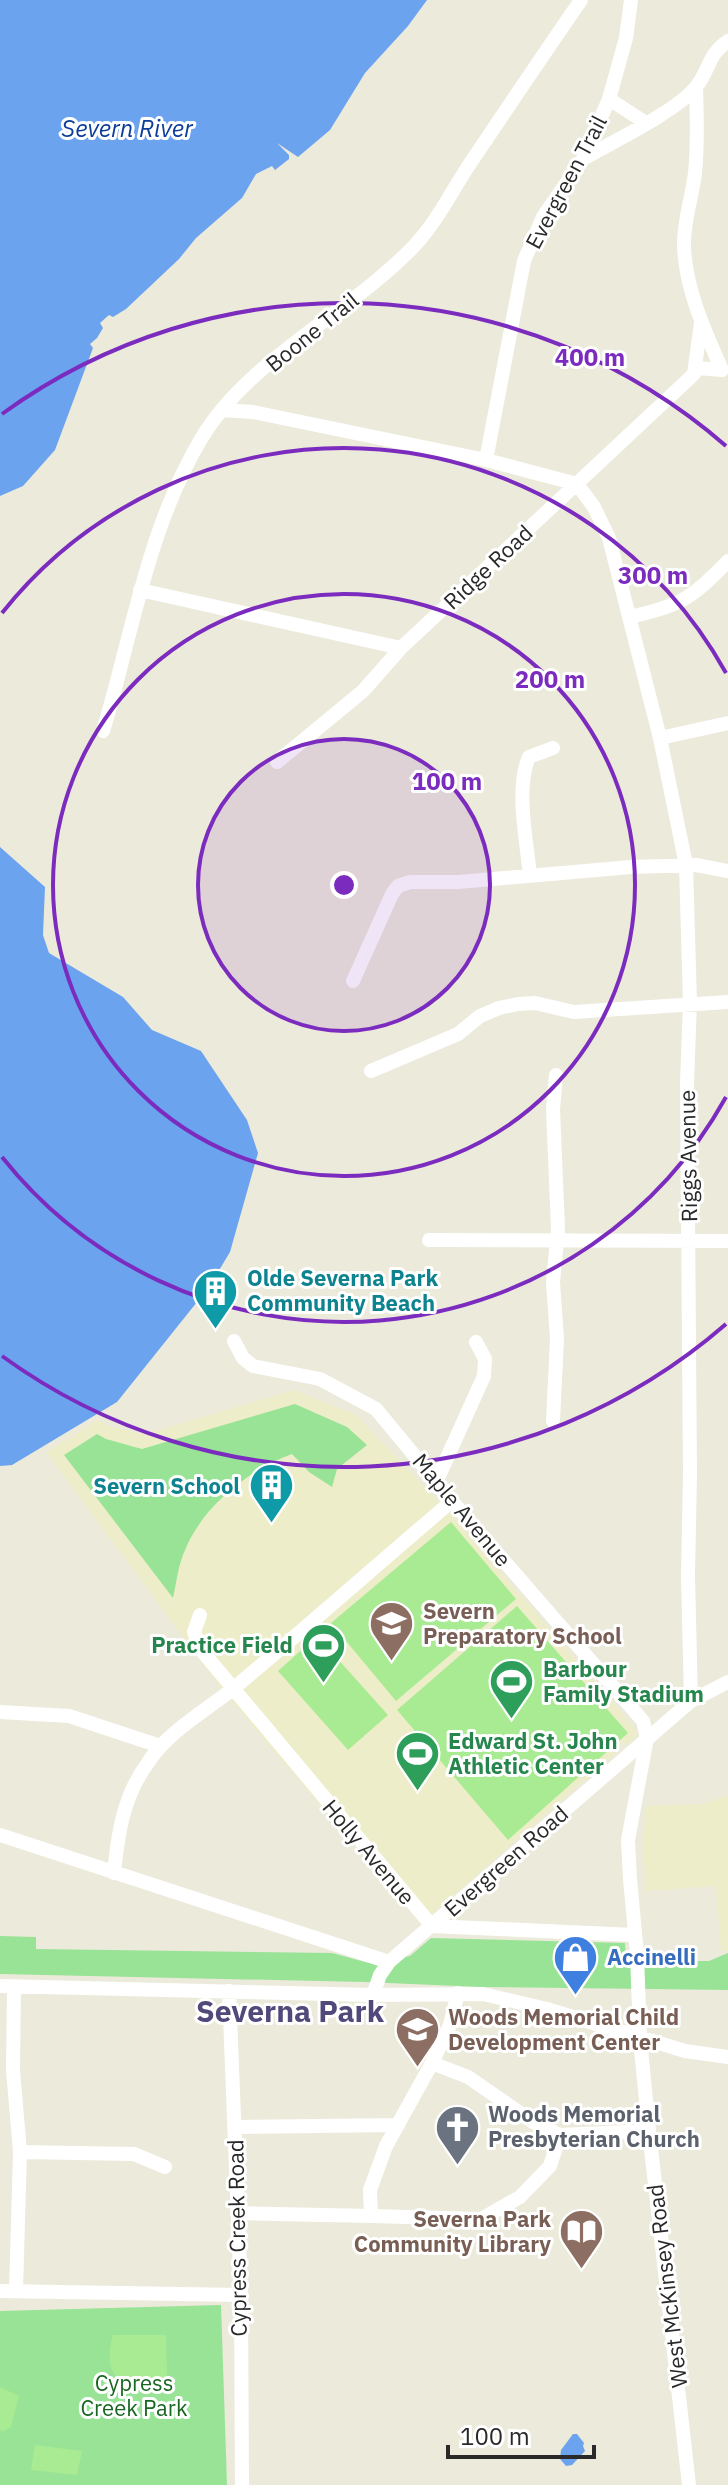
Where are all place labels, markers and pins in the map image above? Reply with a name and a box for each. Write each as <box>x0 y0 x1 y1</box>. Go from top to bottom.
centre of rings <box>330 871 358 899</box>
place label: Olde Severna Park Community Beach <box>247 1263 438 1317</box>
building icon: Olde Severna Park Community Beach <box>192 1267 240 1330</box>
building icon: Severn School <box>247 1462 295 1525</box>
place label: Severn School <box>93 1471 240 1500</box>
place label: Severn Preparatory School <box>423 1596 622 1650</box>
school or university icon: Severn Preparatory School <box>368 1600 416 1663</box>
sports icon: Practice Field <box>300 1621 348 1684</box>
place label: Practice Field <box>151 1630 293 1659</box>
place label: Barbour Family Stadium <box>543 1654 704 1708</box>
sports icon: Barbour Family Stadium <box>488 1658 536 1721</box>
place label: Edward St. John Athletic Center <box>448 1726 618 1780</box>
sports icon: Edward St. John Athletic Center <box>393 1730 441 1793</box>
shop icon: Accinelli <box>552 1933 600 1996</box>
place label: Accinelli <box>607 1942 696 1971</box>
place label: Woods Memorial Child Development Center <box>448 2002 679 2056</box>
school or university icon: Woods Memorial Child Development Center <box>393 2006 441 2069</box>
place label: Woods Memorial Presbyterian Church <box>488 2099 700 2153</box>
church icon: Woods Memorial Presbyterian Church <box>433 2103 481 2166</box>
place label: Severna Park Community Library <box>354 2204 551 2258</box>
library icon: Severna Park Community Library <box>558 2208 606 2271</box>

